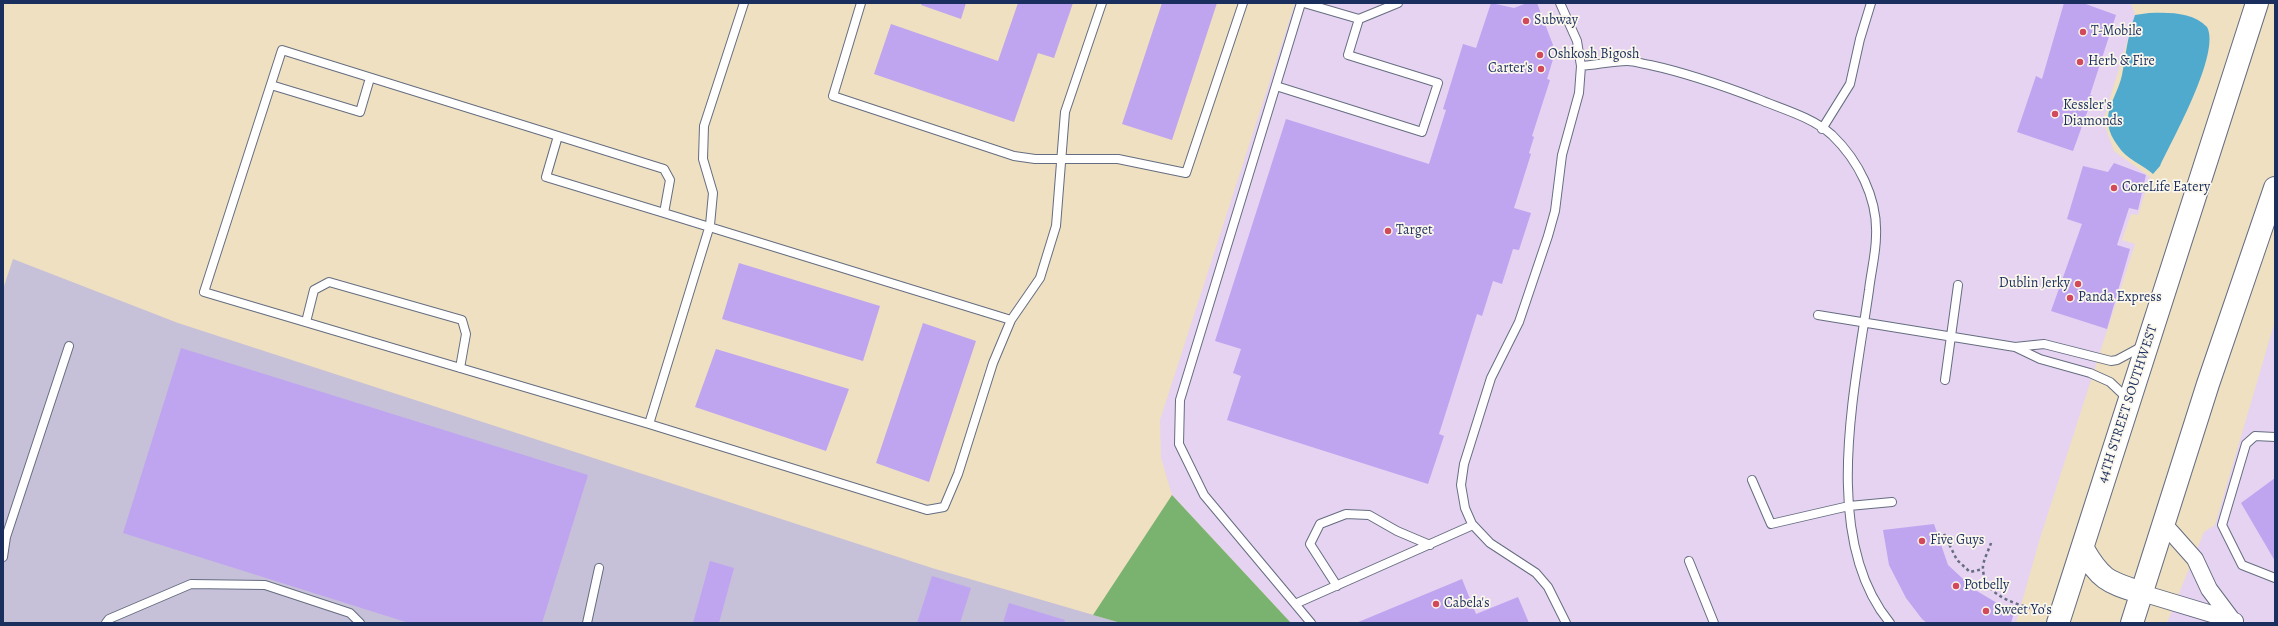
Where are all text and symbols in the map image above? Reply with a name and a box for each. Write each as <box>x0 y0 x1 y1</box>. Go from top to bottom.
place label: Subway <box>1534 13 1578 29</box>
marker: Subway <box>1521 16 1531 26</box>
place label: T-Mobile <box>2091 24 2142 40</box>
marker: T-Mobile <box>2078 27 2088 37</box>
place label: Oshkosh Bigosh <box>1548 47 1640 63</box>
marker: Oshkosh Bigosh <box>1535 50 1545 60</box>
place label: Herb & Fire <box>2088 54 2155 70</box>
marker: Herb & Fire <box>2075 57 2085 67</box>
place label: Carter's <box>1488 61 1533 77</box>
marker: Carter's <box>1536 64 1546 74</box>
place label: Kessler's Diamonds <box>2063 98 2123 130</box>
marker: Kessler's Diamonds <box>2050 109 2060 119</box>
place label: CoreLife Eatery <box>2122 180 2210 196</box>
marker: CoreLife Eatery <box>2109 183 2119 193</box>
place label: Target <box>1396 223 1433 239</box>
marker: Target <box>1383 226 1393 236</box>
place label: Dublin Jerky <box>1999 276 2070 292</box>
marker: Dublin Jerky <box>2073 279 2083 289</box>
place label: Panda Express <box>2078 290 2162 306</box>
marker: Panda Express <box>2065 293 2075 303</box>
street label: 44TH STREET SOUTHWEST <box>2094 323 2162 485</box>
place label: Five Guys <box>1930 533 1984 549</box>
marker: Five Guys <box>1917 536 1927 546</box>
place label: Potbelly <box>1964 578 2009 594</box>
marker: Potbelly <box>1951 581 1961 591</box>
place label: Cabela's <box>1444 596 1490 612</box>
marker: Cabela's <box>1431 599 1441 609</box>
place label: Sweet Yo's <box>1994 603 2052 619</box>
marker: Sweet Yo's <box>1981 606 1991 616</box>

